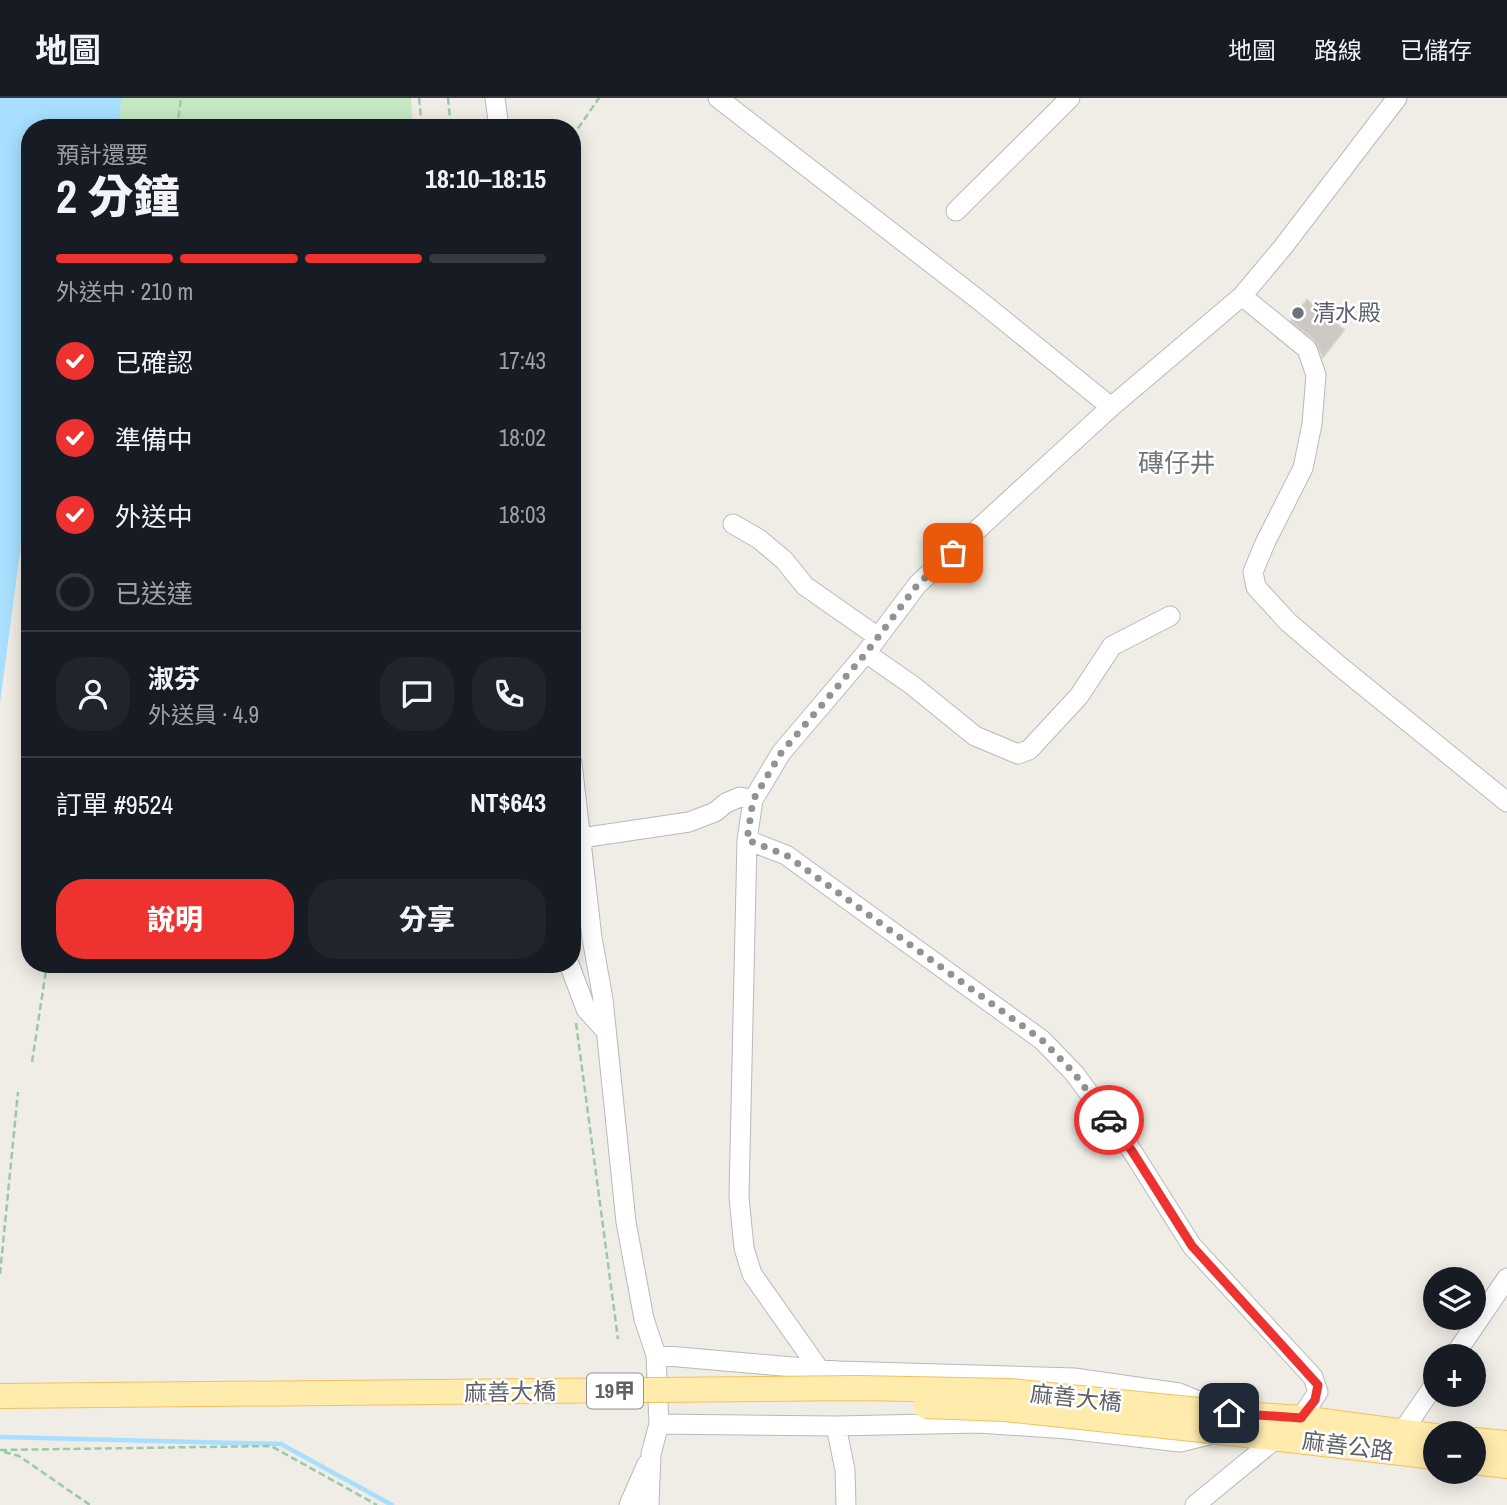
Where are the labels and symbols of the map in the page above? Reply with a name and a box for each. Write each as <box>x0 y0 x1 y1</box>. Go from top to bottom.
place label: 清水殿 <box>1312 297 1381 328</box>
marker: 清水殿 <box>1290 305 1306 321</box>
district label: 磚仔井 <box>1138 445 1216 480</box>
pin <box>923 523 983 583</box>
courier <box>1074 1085 1144 1155</box>
road number: 19甲 <box>587 1374 643 1408</box>
street label: 麻善大橋 <box>464 1375 556 1408</box>
street label: 麻善大橋 <box>1029 1377 1123 1418</box>
pin <box>1199 1383 1259 1443</box>
street label: 麻善公路 <box>1301 1425 1396 1466</box>

